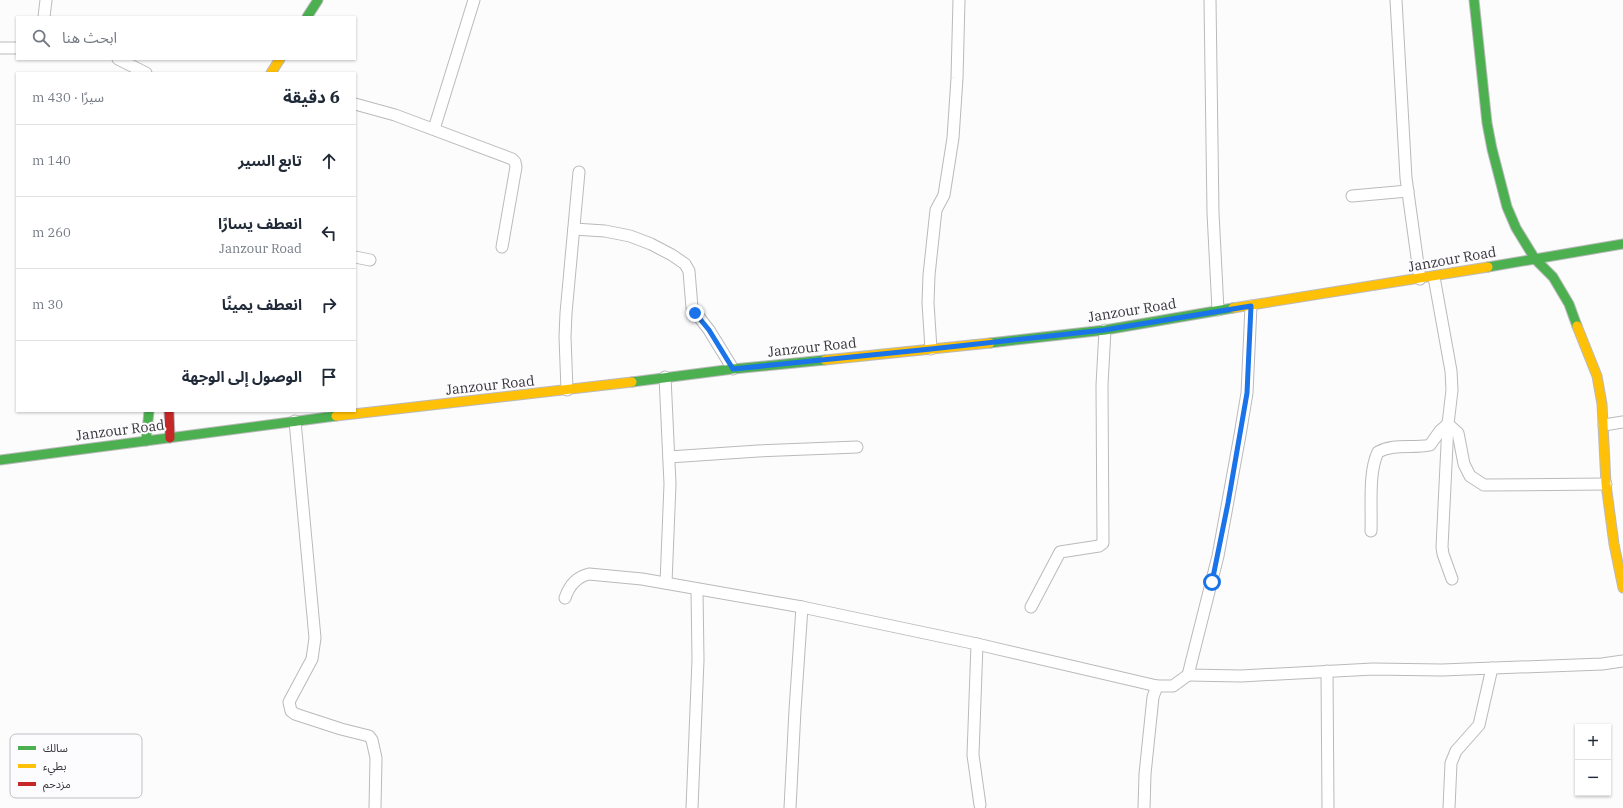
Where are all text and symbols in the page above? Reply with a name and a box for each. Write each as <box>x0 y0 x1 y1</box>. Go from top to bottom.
search box <box>16 16 356 60</box>
icon: search <box>30 27 52 49</box>
text: ابحث هنا <box>62 28 117 47</box>
text: 6 دقيقة <box>283 86 340 108</box>
text: سيرًا · 430 m <box>32 89 104 106</box>
icon: ahead <box>318 150 340 172</box>
text: تابع السير <box>238 151 302 170</box>
text: 140 m <box>32 152 71 169</box>
text: انعطف يسارًا <box>218 214 302 233</box>
icon: left <box>318 222 340 244</box>
text: 260 m <box>32 224 71 241</box>
text: Janzour Road <box>219 240 302 257</box>
street label: Janzour Road <box>1406 242 1498 276</box>
icon: right <box>318 294 340 316</box>
street label: Janzour Road <box>1086 294 1178 326</box>
text: انعطف يمينًا <box>222 295 302 314</box>
text: 30 m <box>32 296 63 313</box>
route end <box>686 304 704 322</box>
street label: Janzour Road <box>767 333 858 361</box>
icon: arrive <box>318 366 340 388</box>
text: الوصول إلى الوجهة <box>182 367 302 386</box>
street label: Janzour Road <box>445 371 536 399</box>
street label: Janzour Road <box>75 416 166 444</box>
route start <box>1203 573 1221 591</box>
map controls <box>1575 724 1611 796</box>
button: + <box>1575 724 1611 760</box>
legend <box>10 734 142 798</box>
text: سالك <box>43 741 68 755</box>
text: بطيء <box>43 759 66 776</box>
button: − <box>1575 760 1611 796</box>
text: مزدحم <box>43 777 71 793</box>

